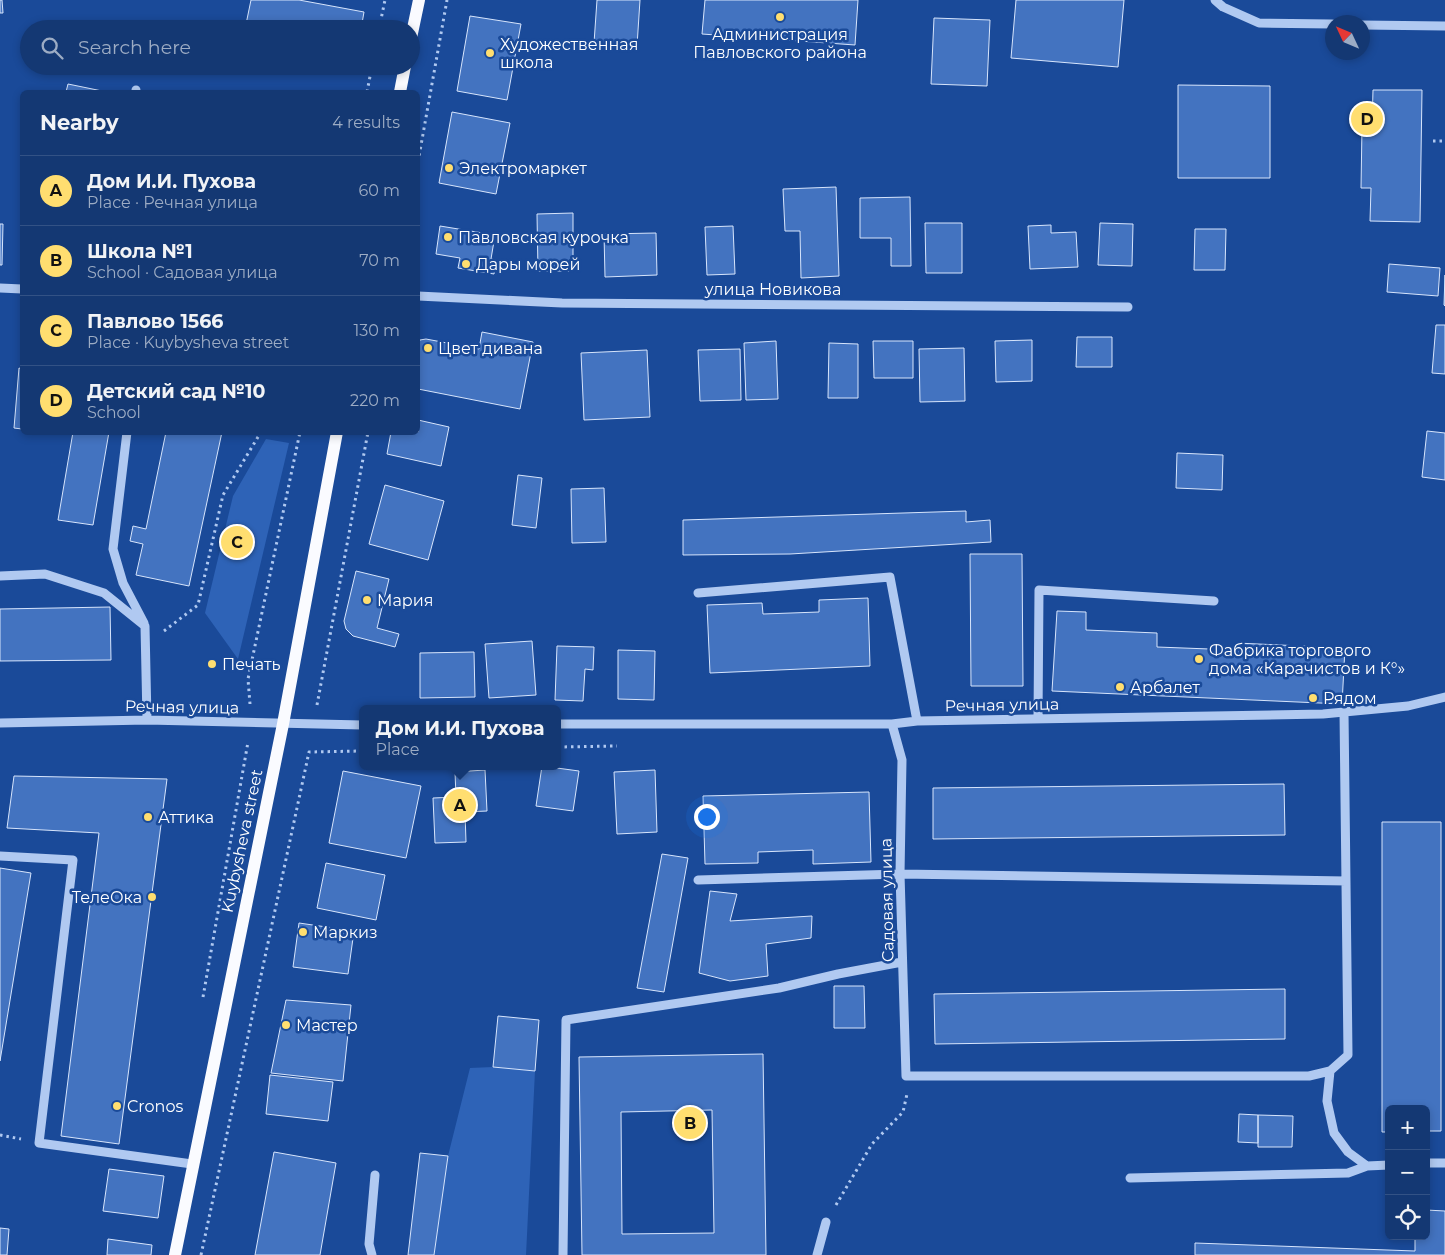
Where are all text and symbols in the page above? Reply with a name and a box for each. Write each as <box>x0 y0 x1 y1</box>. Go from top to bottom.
marker: Администрация Павловского района <box>774 11 786 23</box>
north arrow <box>1325 15 1370 60</box>
search box <box>20 20 420 75</box>
place label: Администрация Павловского района <box>693 25 867 62</box>
icon: search <box>38 34 66 62</box>
place label: Художественная школа <box>500 35 638 72</box>
text: Search here <box>78 36 191 59</box>
marker: Художественная школа <box>484 47 496 59</box>
pin: D <box>1351 100 1383 138</box>
text: Nearby <box>40 110 119 135</box>
text: 4 results <box>332 113 400 132</box>
place label: Электромаркет <box>459 159 587 178</box>
marker: Электромаркет <box>443 162 455 174</box>
text: Дом И.И. Пухова <box>87 170 256 193</box>
text: A <box>50 181 62 200</box>
text: 60 m <box>358 181 400 200</box>
text: Place · Речная улица <box>87 193 258 212</box>
place label: Павловская курочка <box>458 228 629 247</box>
marker: Павловская курочка <box>442 231 454 243</box>
text: Школа №1 <box>87 240 193 263</box>
text: B <box>50 251 62 270</box>
text: 70 m <box>359 251 400 270</box>
place label: Дары морей <box>476 255 580 274</box>
marker: Дары морей <box>460 258 472 270</box>
text: School · Садовая улица <box>87 263 277 282</box>
street label: улица Новикова <box>704 280 841 299</box>
text: Павлово 1566 <box>87 310 223 333</box>
text: C <box>50 321 62 340</box>
text: 130 m <box>353 321 400 340</box>
text: Place · Kuybysheva street <box>87 333 289 352</box>
place label: Цвет дивана <box>438 339 543 358</box>
marker: Цвет дивана <box>422 342 434 354</box>
text: Детский сад №10 <box>87 380 265 403</box>
text: D <box>49 391 63 410</box>
text: 220 m <box>350 391 400 410</box>
text: School <box>87 403 141 422</box>
pin: C <box>221 523 253 561</box>
place label: Мария <box>377 591 433 610</box>
marker: Мария <box>361 594 373 606</box>
place label: Фабрика торгового дома «Карачистов и К°» <box>1209 641 1405 678</box>
marker: Фабрика торгового дома «Карачистов и К°» <box>1193 653 1205 665</box>
place label: Печать <box>222 655 281 674</box>
marker: Печать <box>206 658 218 670</box>
place label: Арбалет <box>1130 678 1200 697</box>
marker: Арбалет <box>1114 681 1126 693</box>
place label: Рядом <box>1323 689 1377 708</box>
marker: Рядом <box>1307 692 1319 704</box>
street label: Речная улица <box>945 695 1059 715</box>
street label: Речная улица <box>125 697 239 717</box>
popup <box>359 705 561 770</box>
text: Дом И.И. Пухова <box>376 717 544 740</box>
text: Place <box>376 740 419 759</box>
street label: Kuybysheva street <box>218 767 267 914</box>
pin: A <box>444 786 476 824</box>
your location <box>694 804 720 830</box>
place label: Аттика <box>158 808 214 827</box>
marker: Аттика <box>142 811 154 823</box>
street label: Садовая улица <box>876 838 898 962</box>
place label: ТелеОка <box>72 888 142 907</box>
marker: ТелеОка <box>146 891 158 903</box>
place label: Маркиз <box>313 923 378 942</box>
marker: Маркиз <box>297 926 309 938</box>
place label: Мастер <box>296 1016 358 1035</box>
marker: Мастер <box>280 1019 292 1031</box>
place label: Cronos <box>127 1097 183 1116</box>
marker: Cronos <box>111 1100 123 1112</box>
pin: B <box>674 1104 706 1142</box>
map controls <box>1385 1105 1430 1240</box>
button: + <box>1385 1105 1430 1150</box>
button: − <box>1385 1150 1430 1195</box>
button: locate <box>1385 1195 1430 1240</box>

